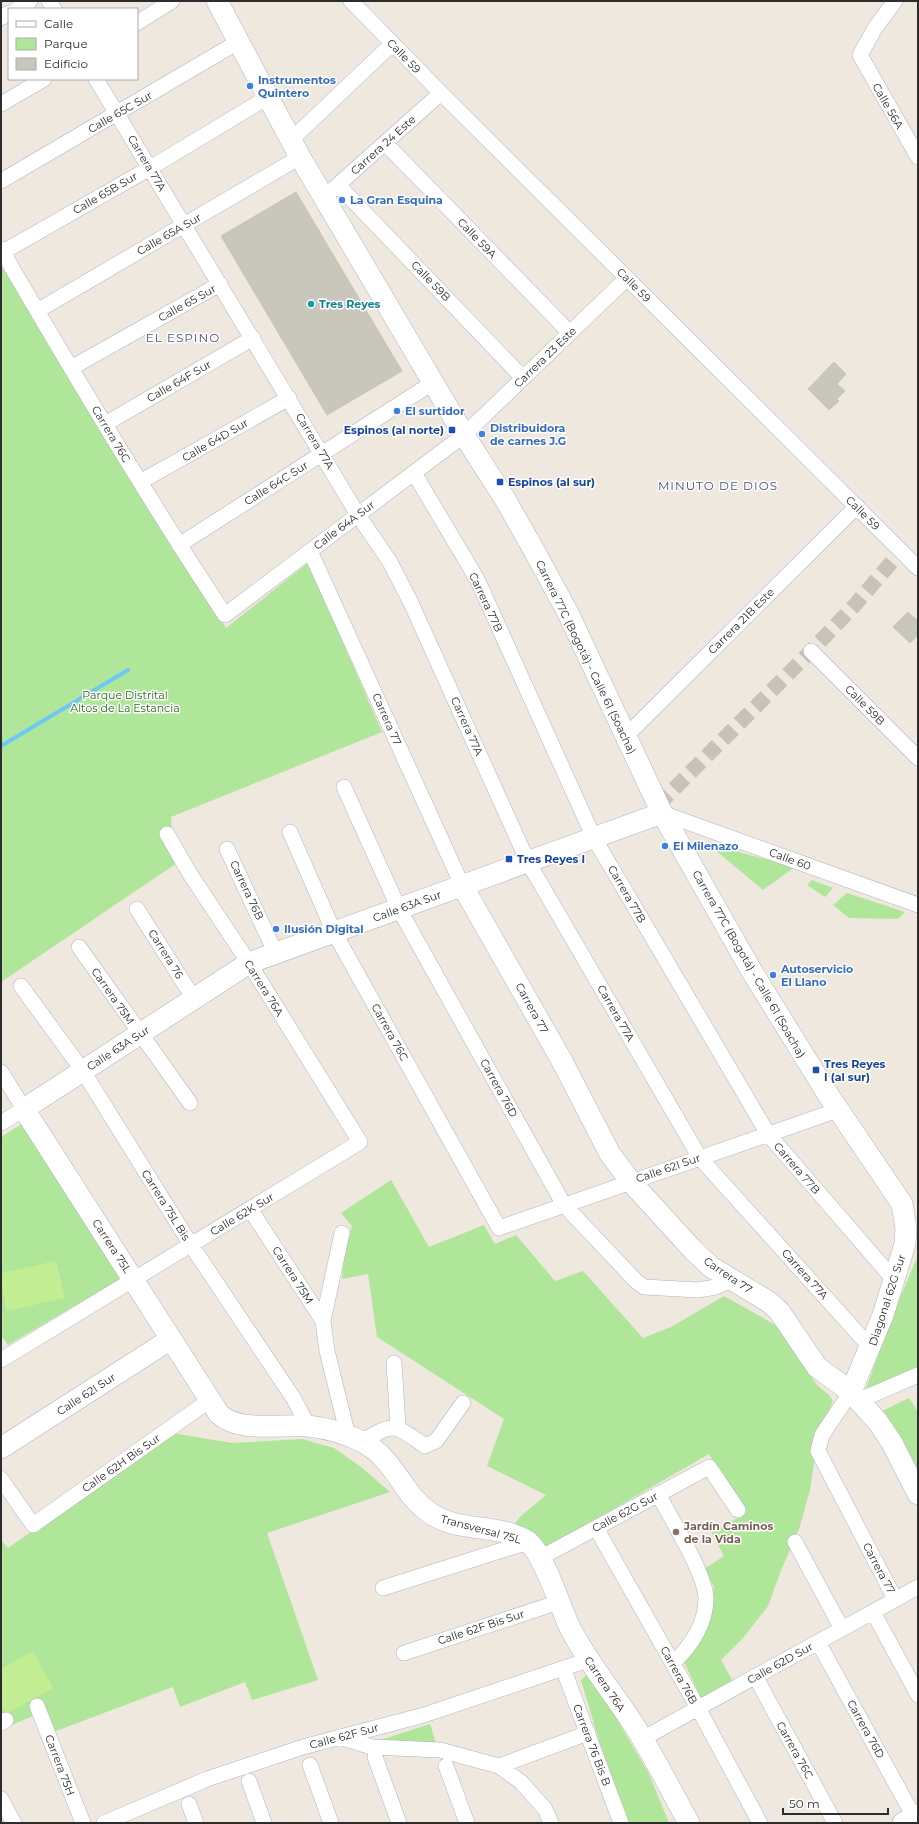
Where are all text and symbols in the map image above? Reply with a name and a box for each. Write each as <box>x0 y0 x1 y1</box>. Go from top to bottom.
legend <box>8 8 138 80</box>
text: Calle <box>44 16 73 31</box>
text: Parque <box>44 36 88 51</box>
street label: Calle 59 <box>384 36 424 76</box>
text: Edificio <box>44 56 88 71</box>
place label: Instrumentos Quintero <box>258 73 336 100</box>
marker: Instrumentos Quintero <box>245 81 255 91</box>
street label: Calle 56A <box>869 81 907 131</box>
street label: Calle 65C Sur <box>85 88 155 136</box>
street label: Carrera 24 Este <box>348 112 419 178</box>
street label: Carrera 77A <box>125 132 169 194</box>
street label: Calle 65B Sur <box>70 169 140 217</box>
place label: La Gran Esquina <box>350 193 443 207</box>
marker: La Gran Esquina <box>337 195 347 205</box>
street label: Calle 65A Sur <box>134 210 204 258</box>
street label: Calle 59A <box>454 215 500 261</box>
street label: Calle 59B <box>408 258 454 304</box>
street label: Calle 59 <box>614 265 654 305</box>
street label: Calle 65 Sur <box>156 281 218 325</box>
place label: Tres Reyes <box>319 297 381 311</box>
marker: Tres Reyes <box>306 299 316 309</box>
street label: Carrera 23 Este <box>511 323 579 390</box>
district label: EL ESPINO <box>146 330 220 345</box>
street label: Calle 64F Sur <box>144 357 214 405</box>
street label: Carrera 76C <box>89 403 133 465</box>
place label: El surtidor <box>405 404 465 418</box>
marker: El surtidor <box>392 406 402 416</box>
street label: Carrera 77A <box>293 410 337 472</box>
street label: Calle 64D Sur <box>179 415 251 465</box>
place label: Distribuidora de carnes J.G <box>490 421 566 448</box>
place label: Espinos (al norte) <box>344 423 444 437</box>
marker: Espinos (al norte) <box>447 425 457 435</box>
marker: Distribuidora de carnes J.G <box>477 429 487 439</box>
street label: Calle 64C Sur <box>241 458 311 508</box>
place label: Espinos (al sur) <box>508 475 595 489</box>
marker: Espinos (al sur) <box>495 477 505 487</box>
district label: MINUTO DE DIOS <box>658 478 778 493</box>
street label: Calle 59 <box>843 493 883 533</box>
street label: Calle 64A Sur <box>311 497 377 553</box>
street label: Carrera 77C (Bogotá) - Calle 61 (Soacha) <box>533 558 639 756</box>
street label: Carrera 77B <box>466 570 506 634</box>
street label: Carrera 21B Este <box>705 585 777 657</box>
street label: Calle 59B <box>842 682 888 728</box>
park label: Parque Distrital Altos de La Estancia <box>70 688 180 715</box>
street label: Carrera 77 <box>369 691 405 747</box>
street label: Carrera 77A <box>448 694 486 758</box>
place label: El Milenazo <box>673 839 738 853</box>
marker: El Milenazo <box>660 841 670 851</box>
street label: Calle 60 <box>767 845 813 873</box>
place label: Tres Reyes I <box>517 852 585 866</box>
marker: Tres Reyes I <box>504 854 514 864</box>
street label: Carrera 76B <box>227 858 267 922</box>
street label: Carrera 77B <box>605 863 649 925</box>
street label: Carrera 77C (Bogotá) - Calle 61 (Soacha) <box>689 868 809 1060</box>
street label: Calle 63A Sur <box>371 887 443 925</box>
place label: Ilusión Digital <box>284 922 364 936</box>
marker: Ilusión Digital <box>271 924 281 934</box>
street label: Carrera 76 <box>145 927 187 982</box>
street label: Carrera 76A <box>241 957 287 1019</box>
place label: Autoservicio El Llano <box>780 962 853 989</box>
street label: Carrera 75M <box>88 965 138 1027</box>
marker: Autoservicio El Llano <box>768 970 778 980</box>
street label: Carrera 77 <box>512 980 552 1036</box>
street label: Carrera 77A <box>594 982 638 1044</box>
street label: Carrera 76C <box>368 1001 412 1063</box>
street label: Calle 63A Sur <box>84 1023 152 1073</box>
street label: Carrera 76D <box>477 1056 521 1120</box>
place label: Tres Reyes I (al sur) <box>824 1057 886 1084</box>
marker: Tres Reyes I (al sur) <box>811 1065 821 1075</box>
street label: Carrera 77B <box>771 1139 823 1197</box>
street label: Calle 62I Sur <box>634 1150 702 1186</box>
street label: Carrera 75L Bis <box>139 1167 194 1244</box>
street label: Calle 62K Sur <box>208 1189 276 1239</box>
street label: Carrera 75L <box>89 1216 135 1276</box>
street label: Carrera 75M <box>269 1244 317 1306</box>
street label: Carrera 77A <box>779 1246 831 1302</box>
street label: Diagonal 62G Sur <box>866 1252 908 1348</box>
street label: Carrera 77 <box>701 1254 755 1296</box>
street label: Calle 62I Sur <box>54 1370 118 1418</box>
street label: Calle 62H Bis Sur <box>79 1431 163 1495</box>
street label: Calle 62G Sur <box>590 1489 660 1535</box>
street label: Transversal 75L <box>439 1512 523 1547</box>
place label: Jardín Caminos de la Vida <box>683 1519 773 1546</box>
marker: Jardín Caminos de la Vida <box>671 1527 681 1537</box>
street label: Carrera 77 <box>860 1540 898 1596</box>
street label: Calle 62F Bis Sur <box>436 1606 526 1648</box>
street label: Calle 62D Sur <box>745 1639 815 1687</box>
street label: Carrera 76B <box>657 1644 701 1706</box>
street label: Carrera 76A <box>581 1654 629 1714</box>
street label: Carrera 76D <box>844 1697 888 1761</box>
street label: Carrera 76 Bis B <box>570 1702 614 1788</box>
street label: Carrera 76C <box>773 1719 817 1781</box>
street label: Calle 62F Sur <box>308 1720 380 1752</box>
street label: Carrera 75H <box>42 1733 78 1797</box>
scale bar <box>783 1790 888 1816</box>
text: 50 m <box>789 1796 820 1811</box>

